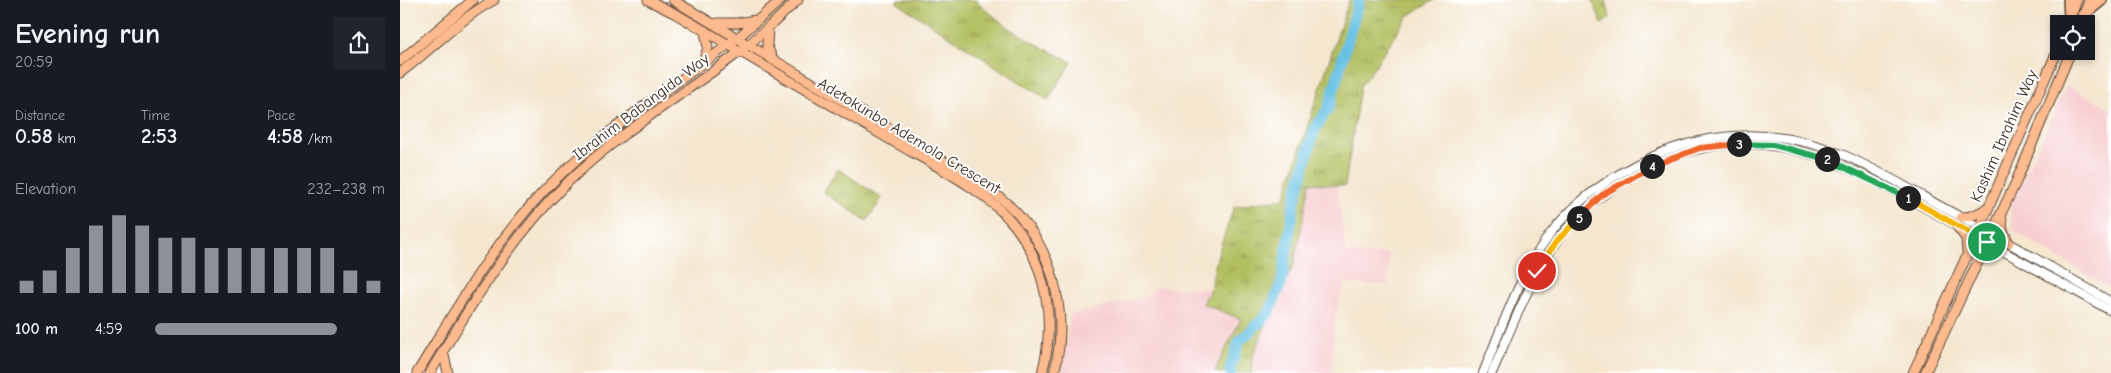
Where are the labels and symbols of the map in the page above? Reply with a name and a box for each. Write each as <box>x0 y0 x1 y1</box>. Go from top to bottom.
street label: Ibrahim Babangida Way <box>569 49 713 164</box>
street label: Kashim Ibrahim Way <box>1967 66 2042 205</box>
street label: Adetokunbo Ademola Crescent <box>814 74 1004 198</box>
pin: 3 <box>1726 132 1752 156</box>
pin: 2 <box>1814 146 1840 172</box>
pin: 4 <box>1640 154 1664 178</box>
pin: 1 <box>1896 186 1920 210</box>
pin: 5 <box>1566 206 1592 230</box>
pin <box>1966 221 2008 263</box>
pin <box>1516 250 1558 292</box>

